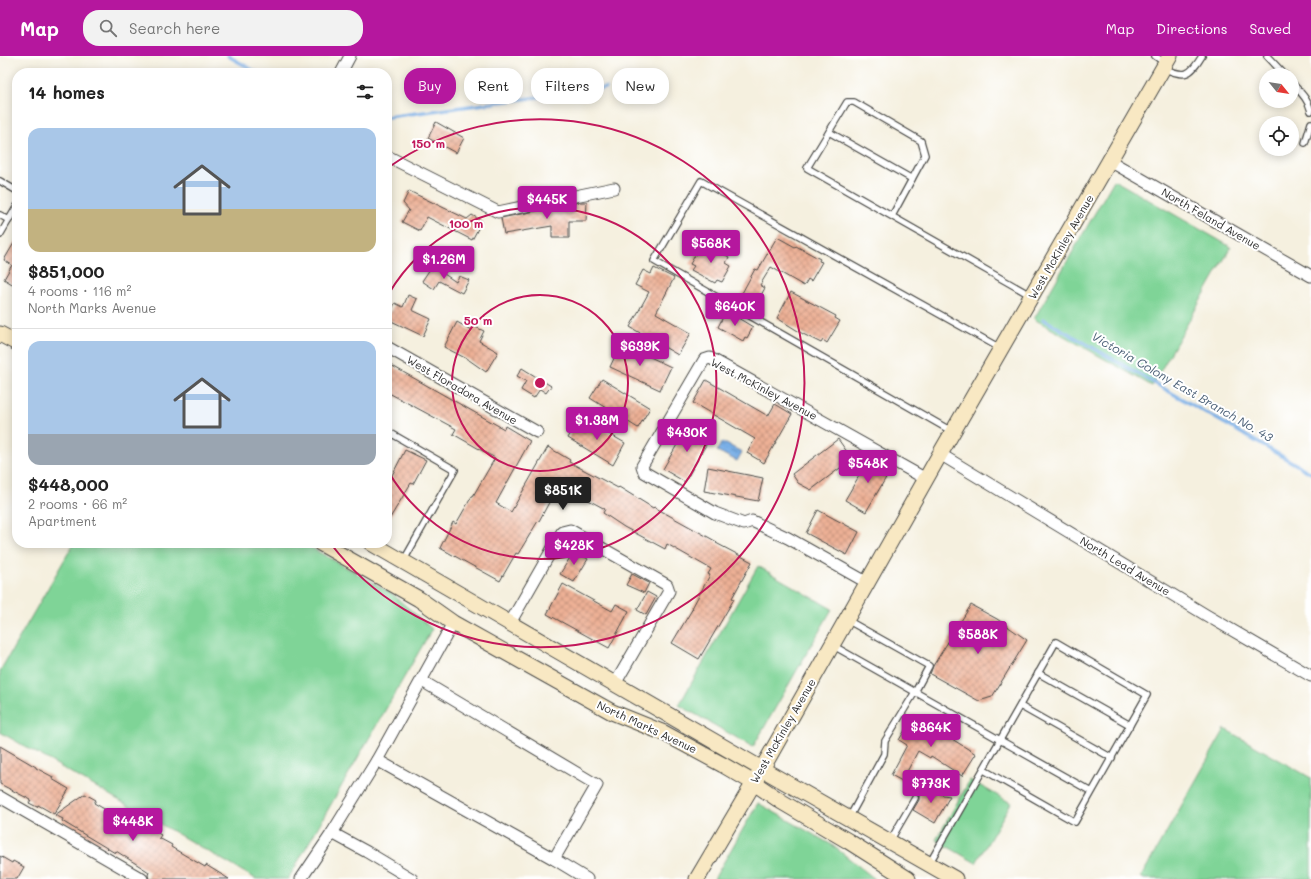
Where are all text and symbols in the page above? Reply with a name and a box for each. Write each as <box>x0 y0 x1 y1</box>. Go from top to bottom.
search box <box>83 10 363 46</box>
text: Map <box>20 16 59 41</box>
icon: search <box>97 17 119 39</box>
text: Search here <box>129 18 220 38</box>
text: Map <box>1106 19 1134 38</box>
text: Directions <box>1156 19 1227 38</box>
text: Saved <box>1249 19 1291 38</box>
chip: Buy <box>404 68 456 104</box>
chip: Rent <box>464 68 523 104</box>
chip: Filters <box>531 68 604 104</box>
chip: New <box>612 68 669 104</box>
north arrow <box>1259 68 1299 108</box>
map controls <box>1259 68 1299 156</box>
text: 14 homes <box>28 81 105 103</box>
icon: filters <box>354 81 376 103</box>
button: locate <box>1259 116 1299 156</box>
text: 150 m <box>411 135 445 151</box>
icon: home <box>166 154 238 226</box>
street label: North Feland Avenue <box>1159 184 1264 253</box>
pin: $445K <box>519 186 575 220</box>
text: $445K <box>527 190 567 207</box>
street label: West McKinley Avenue <box>1024 192 1097 302</box>
text: 100 m <box>449 215 483 231</box>
pin: $568K <box>683 230 739 264</box>
text: $568K <box>691 234 731 251</box>
pin: $1.26M <box>411 246 477 280</box>
text: $1.26M <box>422 250 466 267</box>
text: $851,000 <box>28 260 105 282</box>
text: 4 rooms · 116 m² <box>28 282 131 299</box>
pin: $640K <box>707 293 763 327</box>
text: $640K <box>714 297 756 314</box>
text: North Marks Avenue <box>28 299 156 316</box>
text: 50 m <box>464 312 492 328</box>
water label: Victoria Colony East Branch No. 43 <box>1089 328 1277 445</box>
pin: $639K <box>612 333 668 367</box>
text: $639K <box>620 337 660 354</box>
street label: West Floradora Avenue <box>404 352 520 428</box>
street label: West McKinley Avenue <box>708 354 820 423</box>
icon: home <box>166 367 238 439</box>
centre of rings <box>533 376 547 390</box>
pin: $1.38M <box>564 407 630 441</box>
text: $1.38M <box>575 411 619 428</box>
pin: $430K <box>659 419 715 453</box>
text: $430K <box>667 423 708 440</box>
pin: $548K <box>840 450 896 484</box>
text: $548K <box>848 454 888 471</box>
text: $448,000 <box>28 473 109 495</box>
pin: $851K <box>535 477 591 511</box>
text: $851K <box>544 481 582 498</box>
text: 2 rooms · 66 m² <box>28 495 127 512</box>
text: Apartment <box>28 512 97 529</box>
pin: $428K <box>546 532 602 566</box>
street label: North Lead Avenue <box>1077 533 1173 599</box>
text: $428K <box>554 536 594 553</box>
pin: $588K <box>950 621 1006 655</box>
text: $588K <box>958 625 998 642</box>
street label: West McKinley Avenue <box>746 676 819 786</box>
street label: North Marks Avenue <box>595 697 700 756</box>
pin: $864K <box>903 714 959 748</box>
text: $864K <box>911 718 951 735</box>
pin: $773K <box>903 770 959 804</box>
text: $773K <box>912 774 950 791</box>
pin: $448K <box>105 808 161 842</box>
text: $448K <box>112 812 154 829</box>

